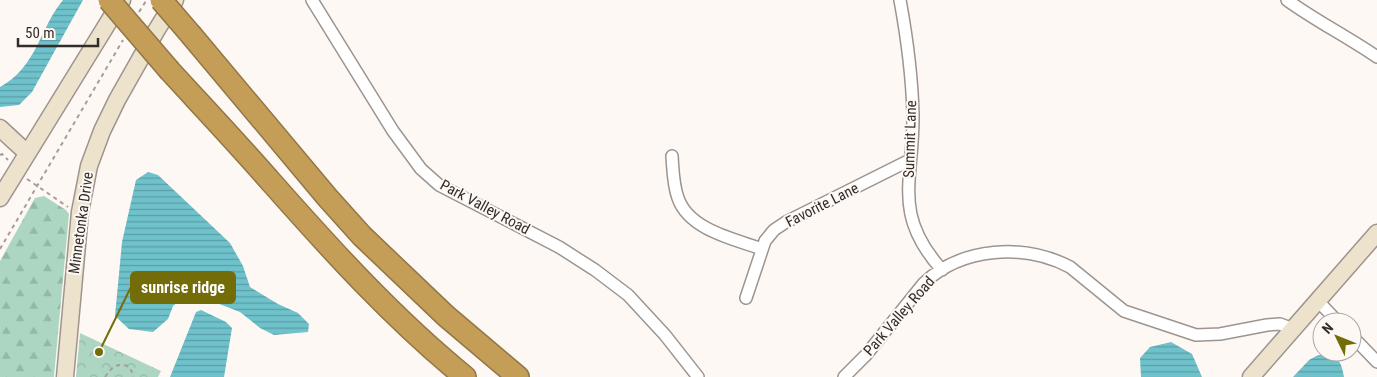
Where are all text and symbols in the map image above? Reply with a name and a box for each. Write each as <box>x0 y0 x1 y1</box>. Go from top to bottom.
scale bar <box>18 15 98 47</box>
text: 50 m <box>25 24 55 42</box>
street label: Summit Lane <box>900 100 920 178</box>
street label: Minnetonka Drive <box>65 171 97 275</box>
street label: Park Valley Road <box>437 176 533 238</box>
street label: Favorite Lane <box>783 179 861 231</box>
callout: sunrise ridge <box>131 272 235 303</box>
street label: Park Valley Road <box>860 273 938 359</box>
text: sunrise ridge <box>141 278 225 297</box>
north arrow <box>1312 312 1362 362</box>
text: N <box>1319 320 1336 337</box>

